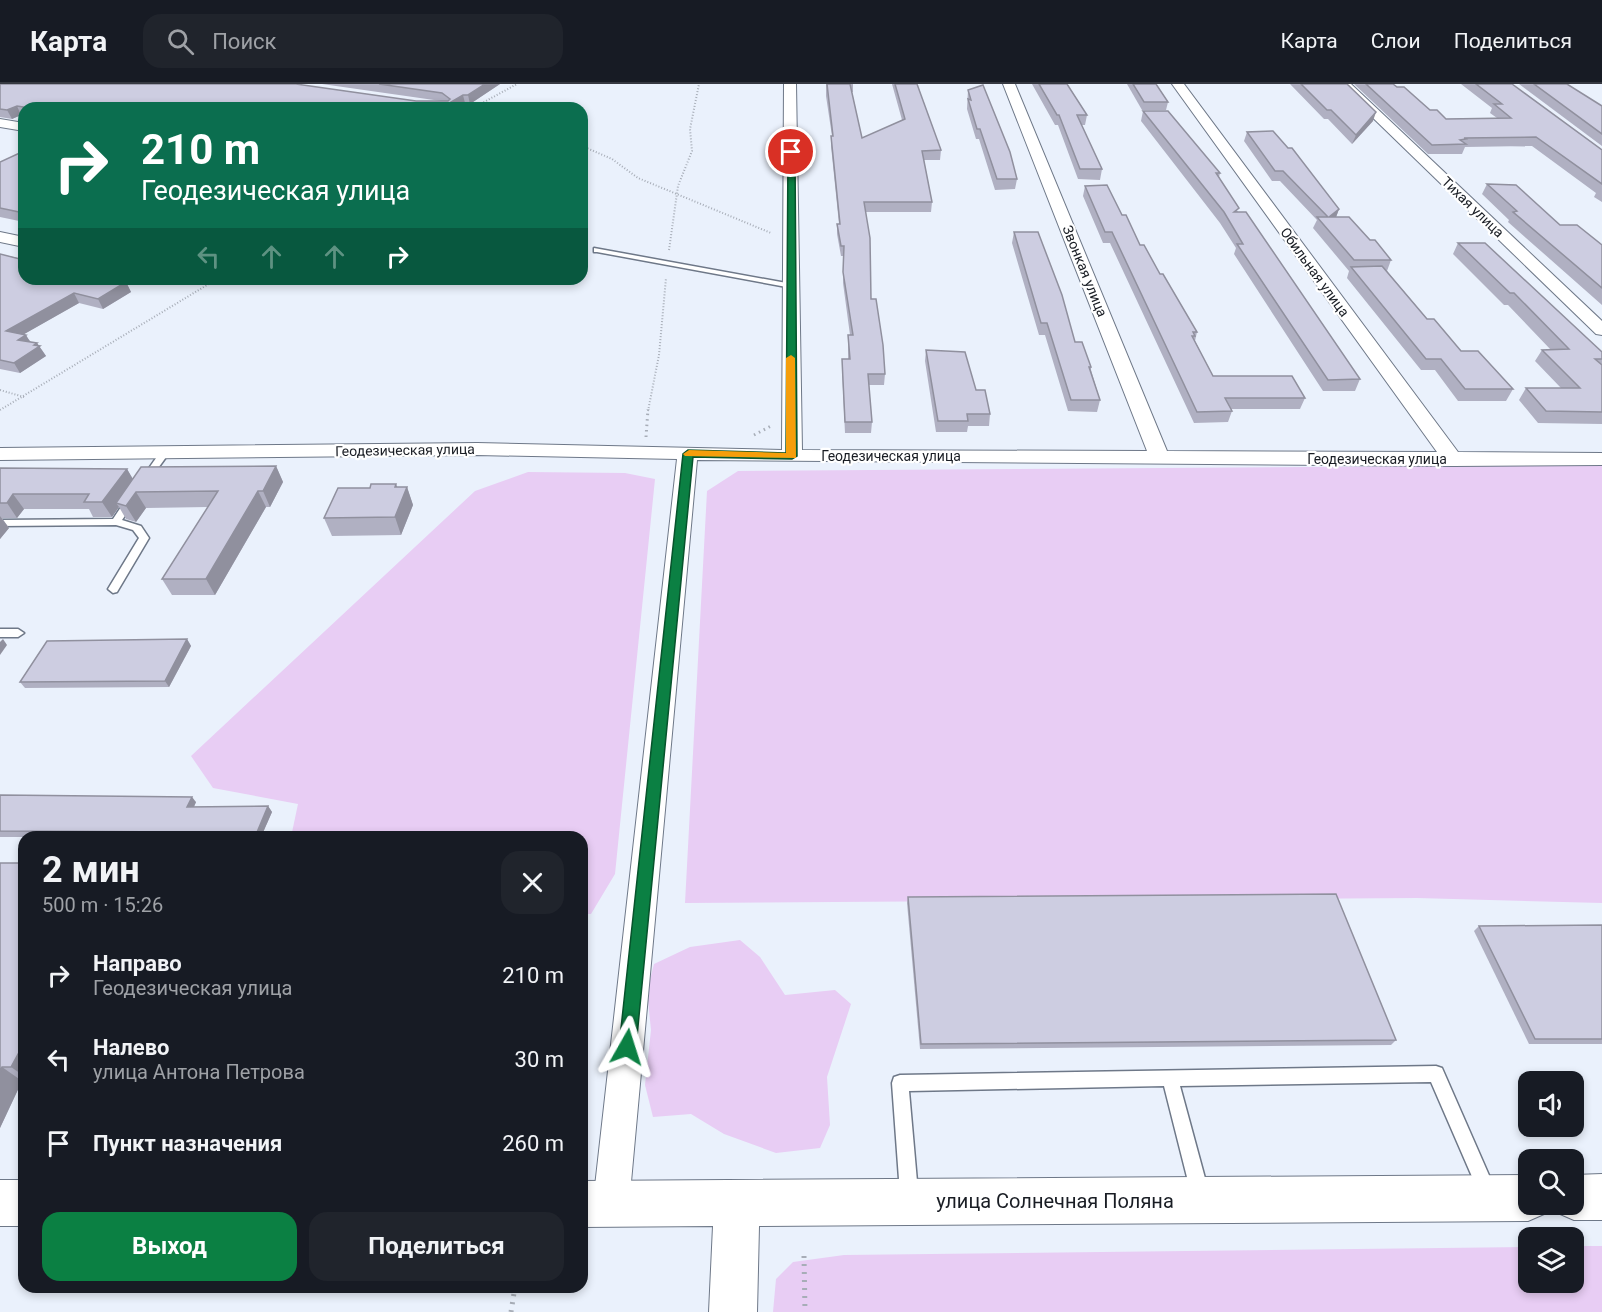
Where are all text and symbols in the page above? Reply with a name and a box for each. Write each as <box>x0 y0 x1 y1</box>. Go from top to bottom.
search box <box>143 14 563 68</box>
text: Карта <box>30 25 107 58</box>
icon: search <box>164 25 197 58</box>
text: Поиск <box>212 29 277 54</box>
text: Карта <box>1281 29 1338 53</box>
text: Слои <box>1371 29 1421 53</box>
text: Поделиться <box>1454 29 1572 53</box>
text: 210 m <box>141 125 260 174</box>
icon: right <box>42 126 120 204</box>
pin <box>765 126 816 177</box>
icon: arrive <box>774 135 807 168</box>
street label: Тихая улица <box>1439 174 1507 240</box>
text: Геодезическая улица <box>141 175 410 207</box>
street label: Звонкая улица <box>1059 223 1111 319</box>
street label: Обильная улица <box>1277 224 1353 320</box>
icon: left <box>192 240 225 273</box>
icon: ahead <box>255 240 288 273</box>
icon: ahead <box>318 240 351 273</box>
icon: right <box>381 240 414 273</box>
street label: Геодезическая улица <box>335 441 475 459</box>
street label: Геодезическая улица <box>821 448 961 464</box>
street label: Геодезическая улица <box>1307 451 1447 467</box>
text: 2 мин <box>42 849 140 891</box>
button: close <box>501 851 564 914</box>
text: 500 m · 15:26 <box>42 893 163 917</box>
text: Направо <box>93 951 182 976</box>
icon: right <box>42 959 75 992</box>
text: 210 m <box>502 963 564 988</box>
text: Геодезическая улица <box>93 976 292 1000</box>
position arrow <box>595 1015 659 1079</box>
text: Налево <box>93 1035 170 1060</box>
icon: left <box>42 1043 75 1076</box>
text: 30 m <box>515 1047 564 1072</box>
text: улица Антона Петрова <box>93 1060 305 1084</box>
map controls <box>1518 1071 1584 1293</box>
button: sound <box>1518 1071 1584 1137</box>
icon: arrive <box>42 1127 75 1160</box>
text: Пункт назначения <box>93 1131 282 1156</box>
text: 260 m <box>502 1131 564 1156</box>
button: search <box>1518 1149 1584 1215</box>
street label: улица Солнечная Поляна <box>936 1189 1174 1213</box>
button: Выход <box>42 1212 297 1281</box>
button: Поделиться <box>309 1212 564 1281</box>
button: layers <box>1518 1227 1584 1293</box>

